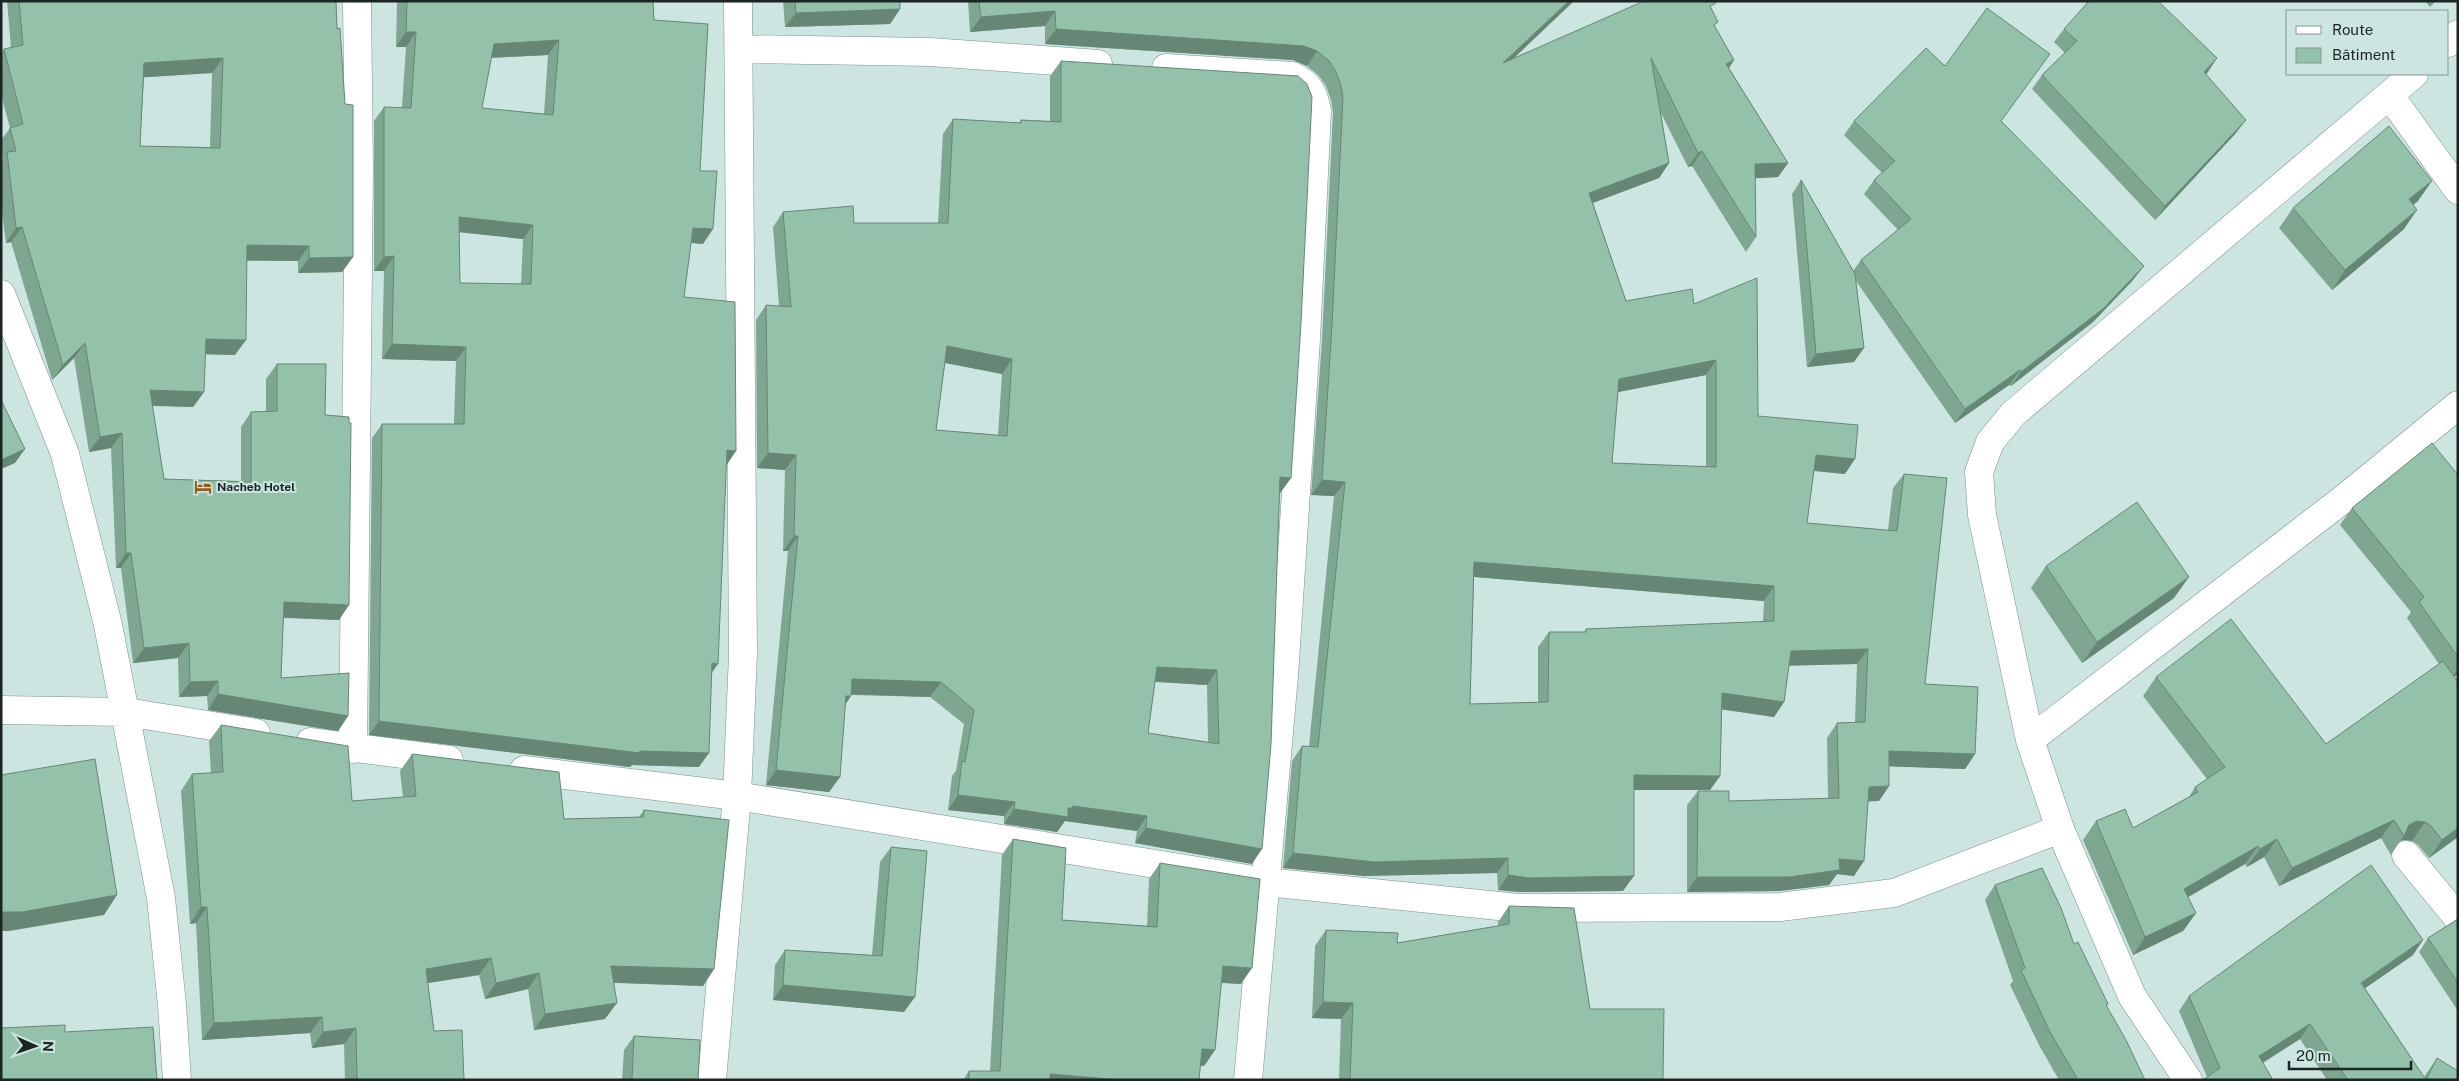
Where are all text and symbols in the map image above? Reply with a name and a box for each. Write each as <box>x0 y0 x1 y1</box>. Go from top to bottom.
legend <box>2286 10 2449 75</box>
text: Route <box>2332 21 2373 38</box>
text: Bâtiment <box>2332 46 2395 63</box>
hotel icon: Nacheb Hotel <box>193 477 213 497</box>
place label: Nacheb Hotel <box>217 480 295 494</box>
north arrow <box>10 1021 60 1071</box>
scale bar <box>2289 1038 2412 1070</box>
text: N <box>40 1041 56 1052</box>
text: 20 m <box>2296 1047 2331 1064</box>

